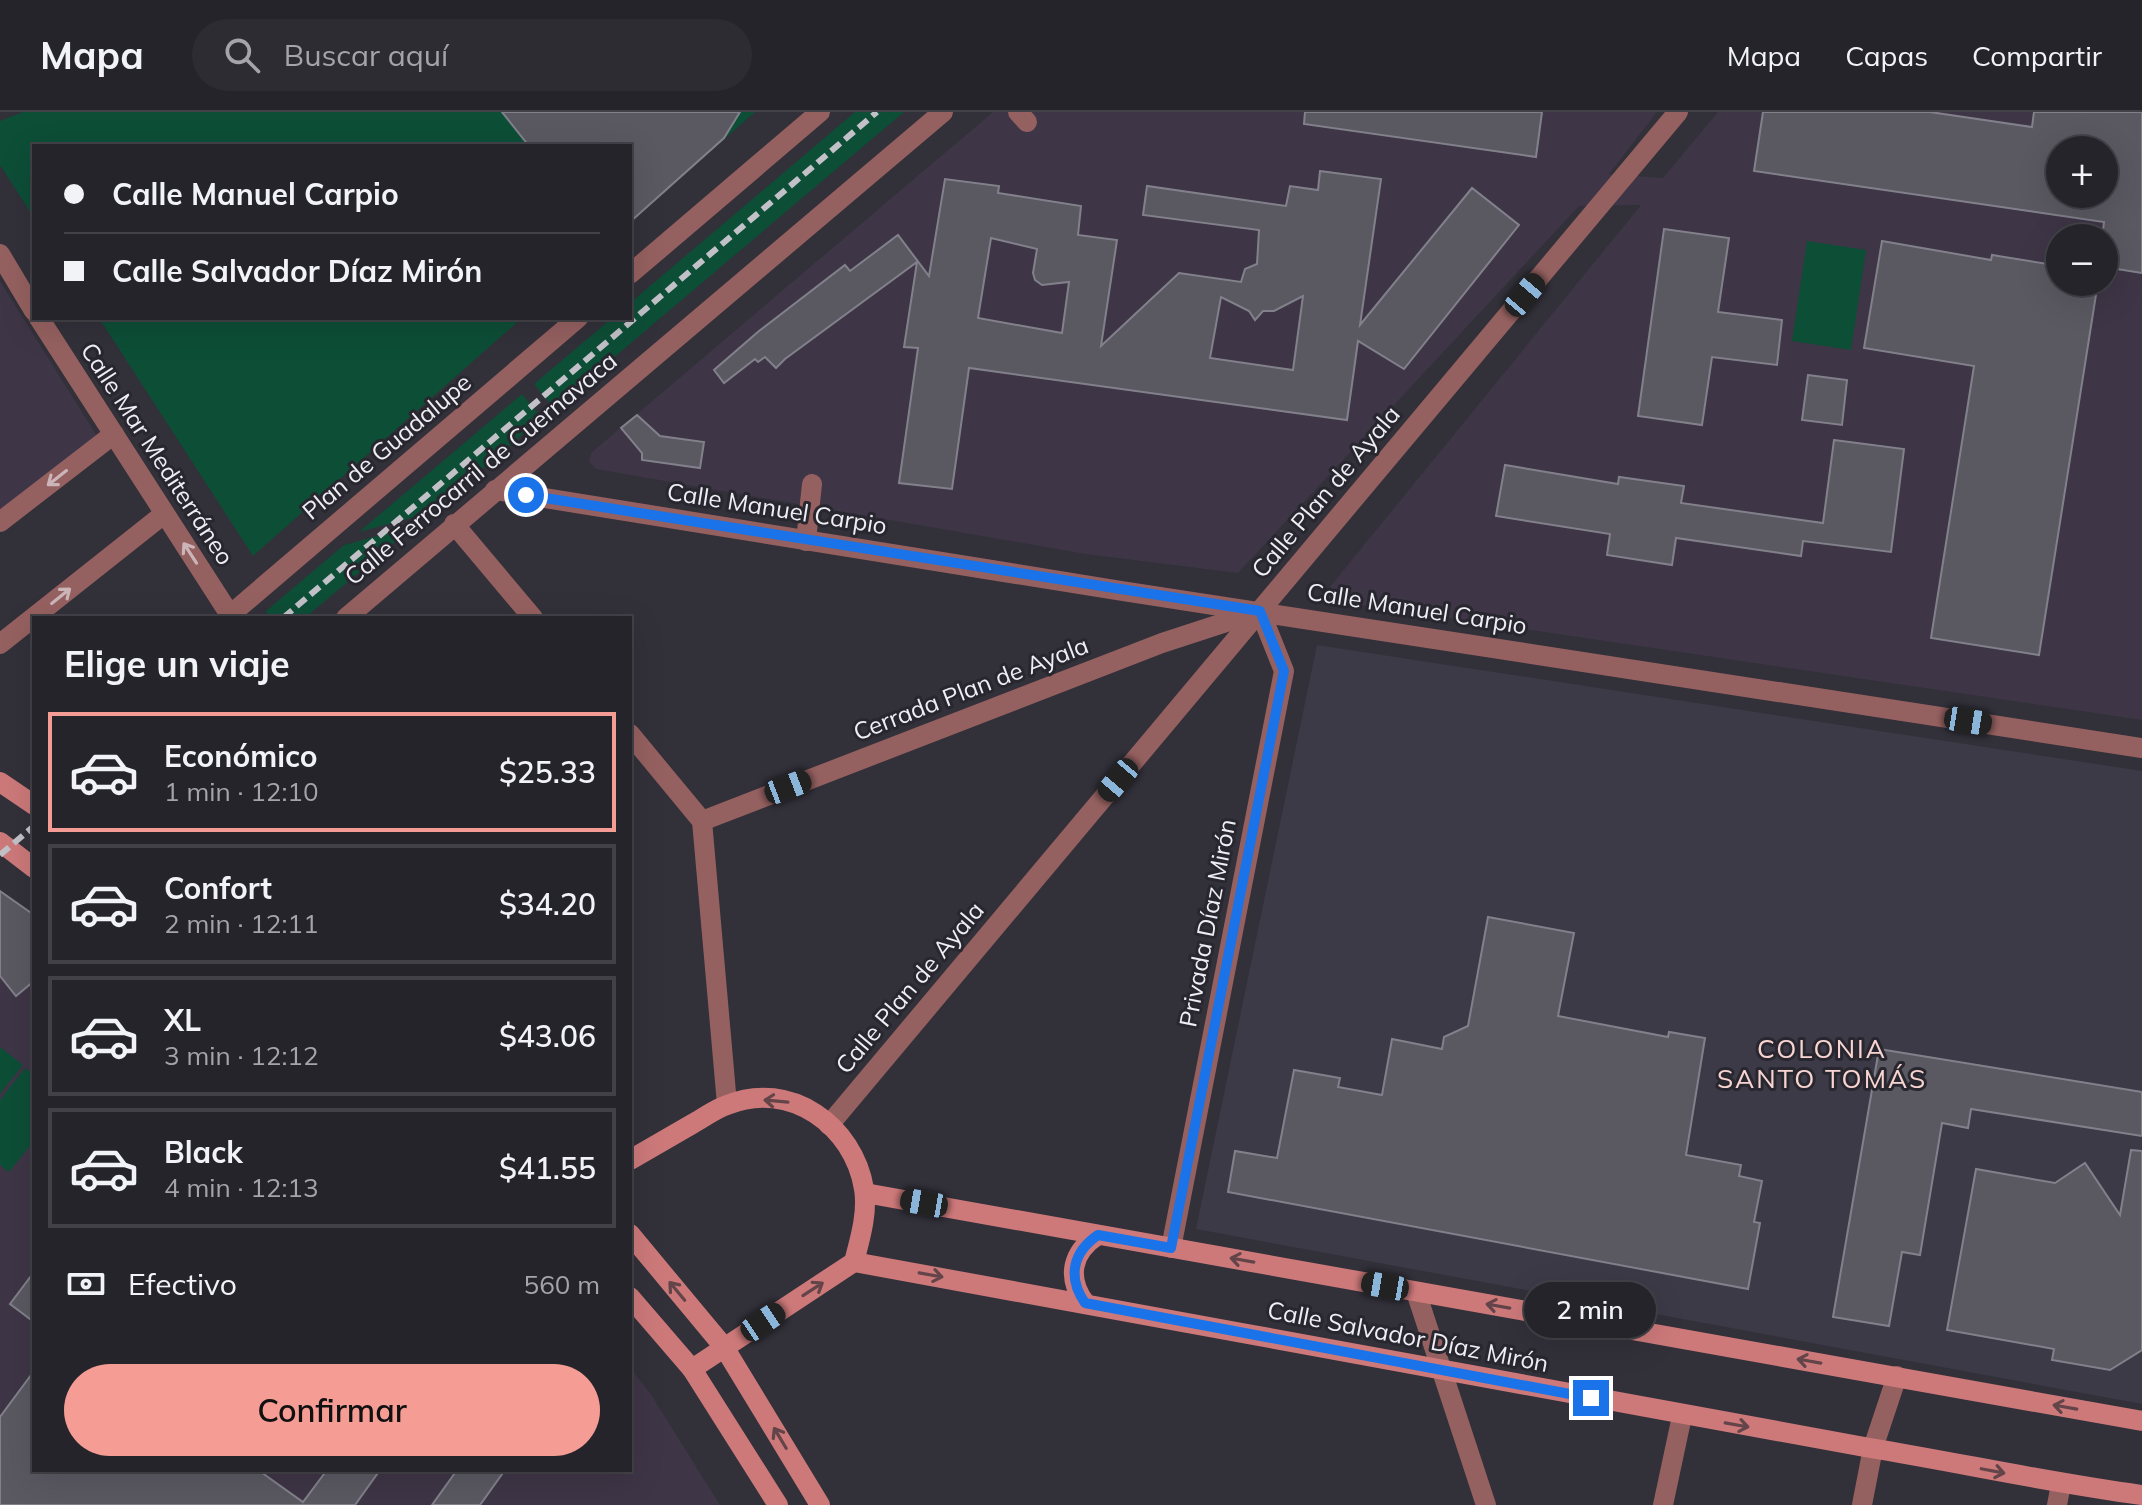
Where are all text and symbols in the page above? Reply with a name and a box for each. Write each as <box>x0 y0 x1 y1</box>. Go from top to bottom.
search box <box>192 19 752 91</box>
text: Mapa <box>40 31 144 79</box>
icon: search <box>220 33 264 77</box>
text: Buscar aquí <box>284 36 448 74</box>
text: Mapa <box>1727 38 1801 73</box>
text: Capas <box>1845 38 1928 73</box>
text: Compartir <box>1972 38 2102 73</box>
map controls <box>2046 136 2118 296</box>
button: + <box>2046 136 2118 208</box>
text: Calle Manuel Carpio <box>112 175 399 213</box>
button: − <box>2046 224 2118 296</box>
text: Calle Salvador Díaz Mirón <box>112 252 482 290</box>
car <box>1500 269 1550 321</box>
street label: Calle Mar Mediterráneo <box>75 337 241 570</box>
street label: Calle Ferrocarril de Cuernavaca <box>338 345 623 591</box>
street label: Plan de Guadalupe <box>296 367 477 526</box>
street label: Calle Plan de Ayala <box>1245 399 1406 583</box>
one-way arrow <box>47 470 68 487</box>
street label: Calle Manuel Carpio <box>665 476 889 540</box>
route start <box>508 477 544 513</box>
one-way arrow <box>181 542 198 564</box>
street label: Calle Manuel Carpio <box>1305 576 1529 640</box>
one-way arrow <box>50 587 71 605</box>
street label: Cerrada Plan de Ayala <box>849 629 1092 747</box>
text: Elige un viaje <box>64 641 290 686</box>
car <box>1942 705 1994 737</box>
icon: car <box>68 736 140 808</box>
text: Económico <box>164 737 318 775</box>
text: $25.33 <box>499 753 596 791</box>
car <box>1093 754 1143 806</box>
car <box>761 767 815 807</box>
text: 1 min · 12:10 <box>164 775 319 808</box>
street label: Privada Díaz Mirón <box>1172 816 1242 1029</box>
icon: car <box>68 868 140 940</box>
text: Confort <box>164 869 272 907</box>
text: $34.20 <box>499 885 596 923</box>
street label: Calle Plan de Ayala <box>829 895 990 1079</box>
text: 2 min · 12:11 <box>164 907 319 940</box>
icon: car <box>68 1000 140 1072</box>
text: XL <box>164 1001 201 1039</box>
text: $43.06 <box>499 1017 596 1055</box>
district label: COLONIA SANTO TOMÁS <box>1717 1032 1927 1095</box>
text: 3 min · 12:12 <box>164 1039 319 1072</box>
one-way arrow <box>763 1093 789 1108</box>
icon: car <box>68 1132 140 1204</box>
text: Black <box>164 1133 243 1171</box>
text: $41.55 <box>499 1149 596 1187</box>
text: 4 min · 12:13 <box>164 1171 319 1204</box>
car <box>898 1187 950 1219</box>
one-way arrow <box>1230 1252 1255 1267</box>
icon: cash <box>64 1262 108 1306</box>
text: Efectivo <box>128 1265 237 1303</box>
text: 560 m <box>524 1268 600 1301</box>
one-way arrow <box>918 1269 943 1284</box>
car <box>1359 1270 1411 1302</box>
one-way arrow <box>668 1281 686 1302</box>
one-way arrow <box>801 1281 823 1298</box>
callout: 2 min <box>1525 1282 1657 1338</box>
text: 2 min <box>1556 1293 1624 1326</box>
street label: Calle Salvador Díaz Mirón <box>1265 1294 1551 1378</box>
one-way arrow <box>1486 1298 1511 1313</box>
car <box>736 1299 790 1345</box>
one-way arrow <box>1797 1352 1823 1367</box>
button: Confirmar <box>64 1364 600 1456</box>
route end <box>1573 1380 1609 1416</box>
one-way arrow <box>2053 1398 2078 1413</box>
one-way arrow <box>1724 1419 1749 1434</box>
one-way arrow <box>771 1428 788 1450</box>
one-way arrow <box>1980 1464 2005 1479</box>

